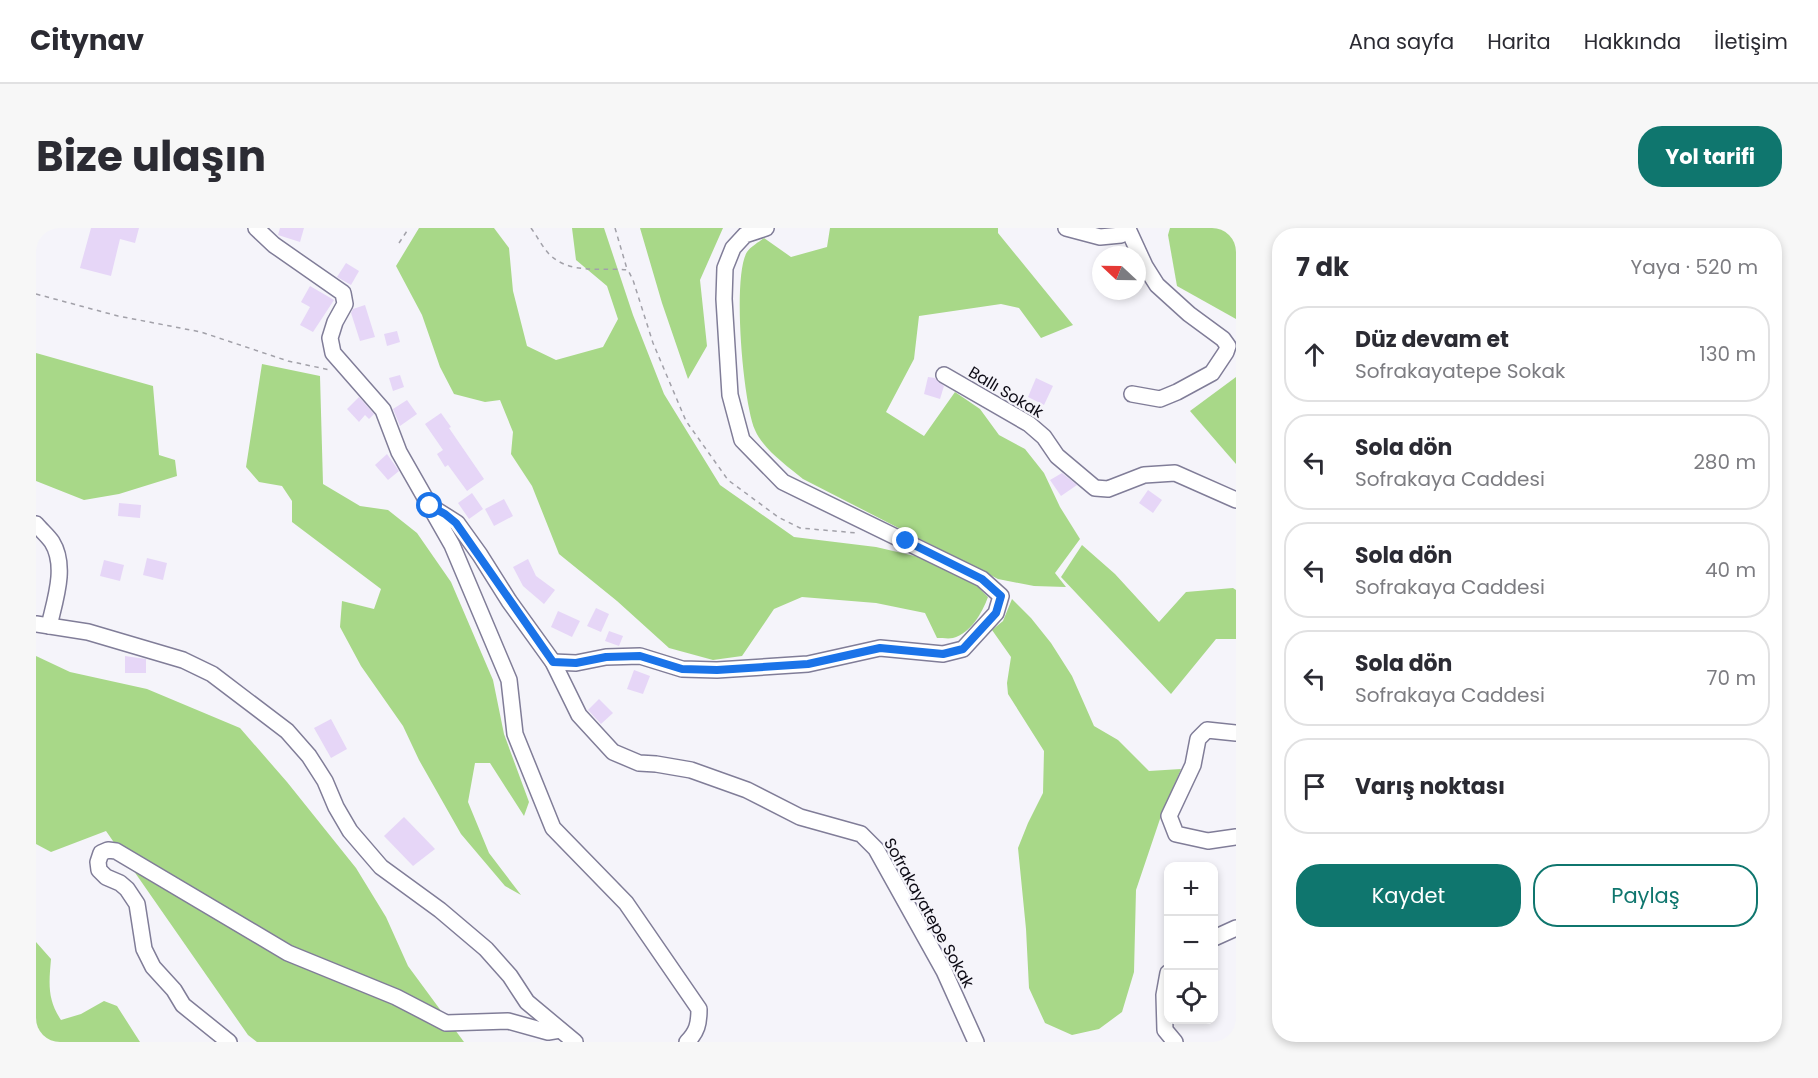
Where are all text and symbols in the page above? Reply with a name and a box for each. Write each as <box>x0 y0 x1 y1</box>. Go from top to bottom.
text: Citynav <box>30 21 144 60</box>
text: Ana sayfa <box>1349 27 1454 56</box>
text: Harita <box>1487 27 1551 56</box>
text: Hakkında <box>1584 27 1681 56</box>
text: İletişim <box>1714 27 1788 56</box>
button: Yol tarifi <box>1638 126 1782 187</box>
text: Bize ulaşın <box>36 127 266 186</box>
north arrow <box>1092 246 1146 300</box>
text: 7 dk <box>1296 249 1349 285</box>
text: Yaya · 520 m <box>1631 253 1758 281</box>
text: Düz devam et <box>1355 324 1509 355</box>
icon: ahead <box>1298 338 1331 371</box>
text: 130 m <box>1699 340 1756 368</box>
text: Sofrakayatepe Sokak <box>1355 357 1565 385</box>
street label: Ballı Sokak <box>964 361 1048 424</box>
text: Sola dön <box>1355 432 1452 463</box>
icon: left <box>1298 446 1331 479</box>
text: 280 m <box>1693 448 1756 476</box>
text: Sofrakaya Caddesi <box>1355 465 1545 493</box>
route start <box>416 492 442 518</box>
route end <box>892 527 918 553</box>
text: Sola dön <box>1355 540 1452 571</box>
icon: left <box>1298 554 1331 587</box>
text: 40 m <box>1705 556 1756 584</box>
text: Sofrakaya Caddesi <box>1355 573 1545 601</box>
text: Sola dön <box>1355 648 1452 679</box>
icon: left <box>1298 662 1331 695</box>
text: 70 m <box>1707 664 1756 692</box>
text: Sofrakaya Caddesi <box>1355 681 1545 709</box>
icon: arrive <box>1298 770 1331 803</box>
text: Varış noktası <box>1355 771 1505 802</box>
street label: Sofrakayatepe Sokak <box>878 834 980 993</box>
map controls <box>1164 862 1218 1024</box>
button: + <box>1164 862 1218 916</box>
button: Kaydet <box>1296 864 1521 927</box>
button: Paylaş <box>1533 864 1758 927</box>
button: − <box>1164 916 1218 970</box>
button: locate <box>1164 970 1218 1024</box>

